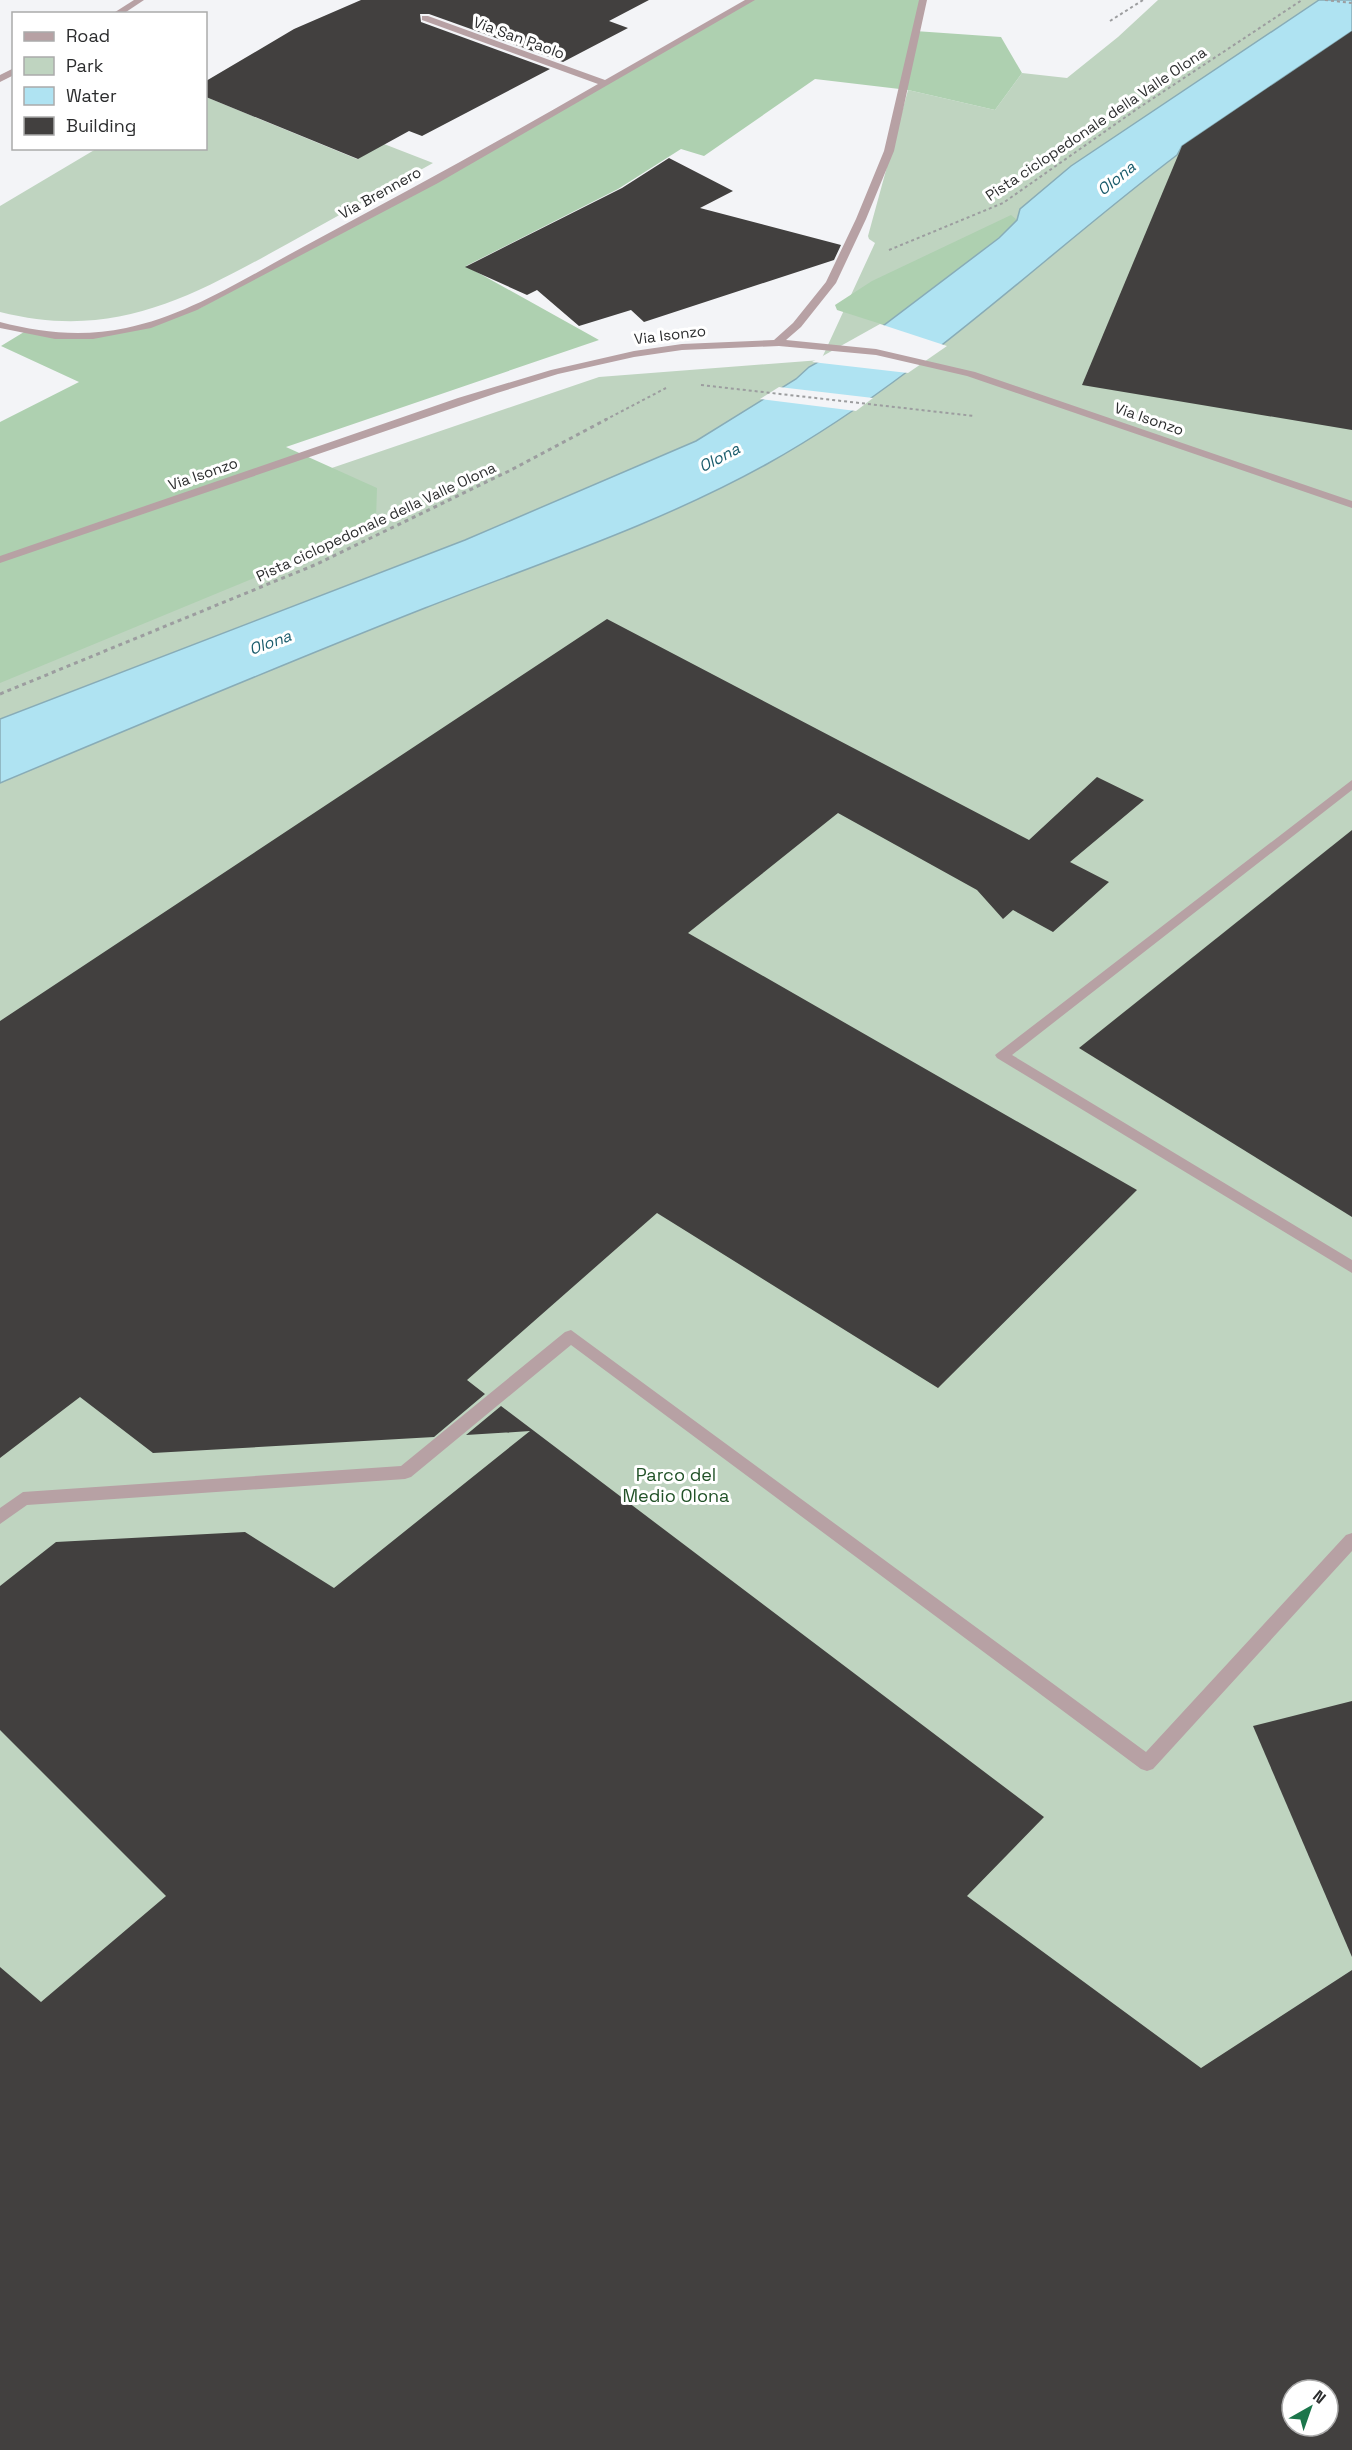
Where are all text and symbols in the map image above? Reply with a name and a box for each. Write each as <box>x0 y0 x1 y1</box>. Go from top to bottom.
legend <box>12 12 207 150</box>
street label: Via San Paolo <box>471 12 567 63</box>
text: Road <box>66 24 110 47</box>
street label: Pista ciclopedonale della Valle Olona <box>982 43 1210 205</box>
text: Park <box>66 54 104 77</box>
text: Water <box>66 84 117 107</box>
text: Building <box>66 114 136 137</box>
water label: Olona <box>1093 157 1139 199</box>
street label: Via Brennero <box>335 162 424 223</box>
street label: Via Isonzo <box>633 321 707 348</box>
street label: Via Isonzo <box>1112 398 1186 439</box>
water label: Olona <box>695 438 744 477</box>
street label: Via Isonzo <box>166 453 240 494</box>
street label: Pista ciclopedonale della Valle Olona <box>253 457 499 586</box>
water label: Olona <box>246 625 295 660</box>
park label: Parco del Medio Olona <box>623 1463 729 1507</box>
north arrow <box>1280 2378 1340 2438</box>
text: N <box>1308 2385 1330 2408</box>

